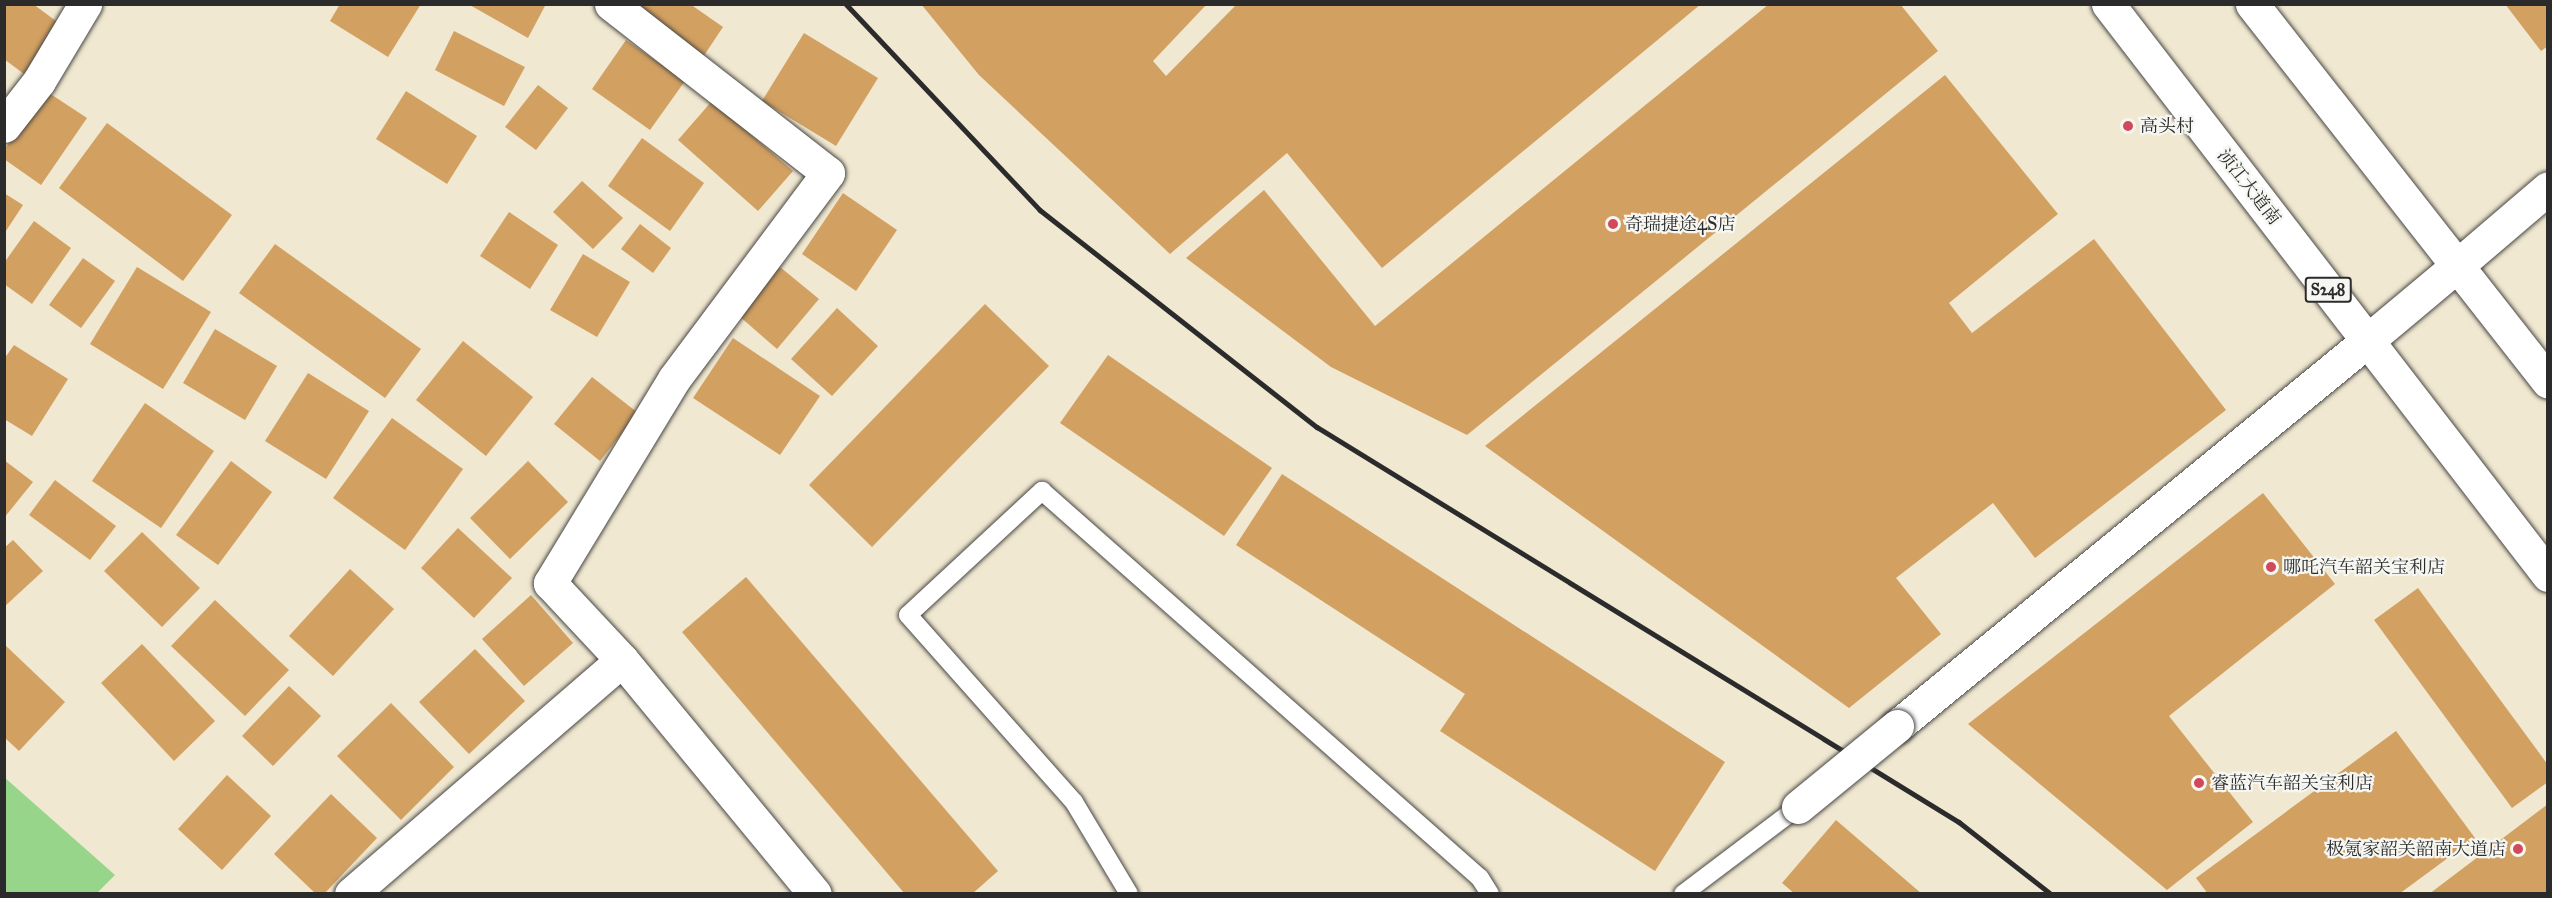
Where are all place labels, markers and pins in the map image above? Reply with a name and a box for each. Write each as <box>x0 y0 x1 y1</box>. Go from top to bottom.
place label: 高头村 <box>2140 115 2194 137</box>
marker: 高头村 <box>2121 119 2135 133</box>
place label: 奇瑞捷途4S店 <box>1625 213 1735 235</box>
marker: 奇瑞捷途4S店 <box>1606 217 1620 231</box>
place label: 哪吒汽车韶关宝利店 <box>2283 556 2445 578</box>
marker: 哪吒汽车韶关宝利店 <box>2264 560 2278 574</box>
place label: 睿蓝汽车韶关宝利店 <box>2211 772 2373 794</box>
marker: 睿蓝汽车韶关宝利店 <box>2192 776 2206 790</box>
place label: 极氪家韶关韶南大道店 <box>2326 838 2506 860</box>
marker: 极氪家韶关韶南大道店 <box>2511 842 2525 856</box>

